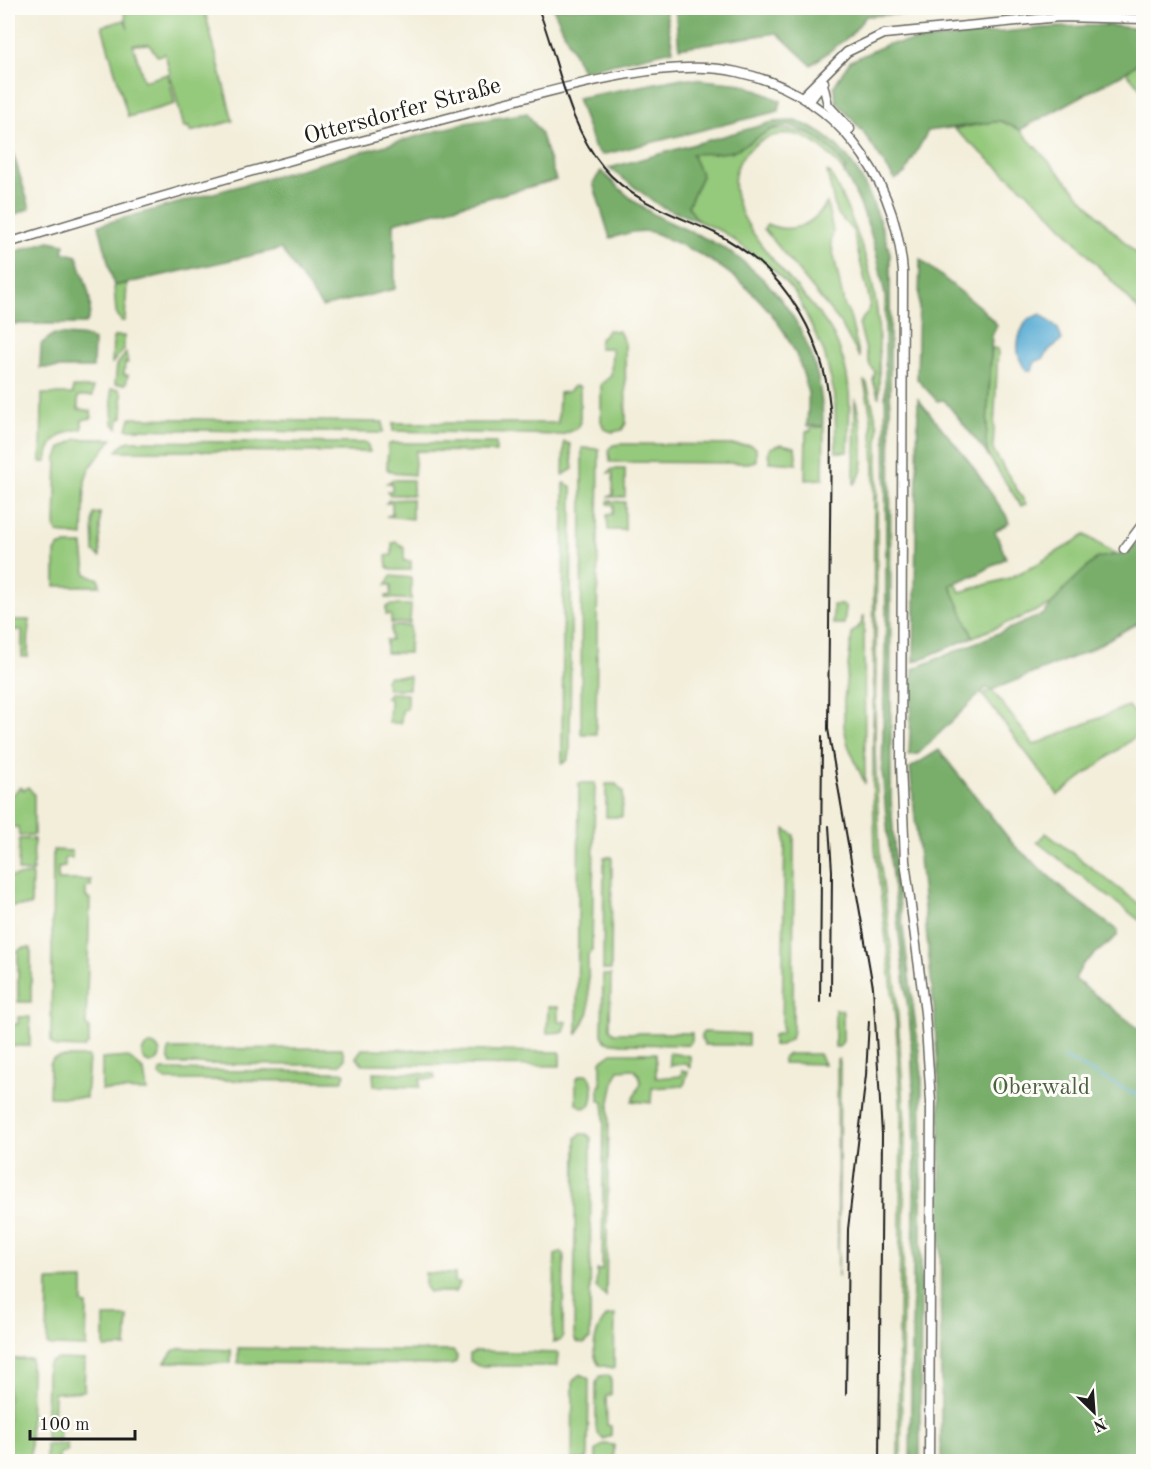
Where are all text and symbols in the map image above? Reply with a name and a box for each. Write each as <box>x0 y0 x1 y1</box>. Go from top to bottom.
street label: Ottersdorfer Straße <box>301 74 504 150</box>
park label: Oberwald <box>992 1076 1090 1100</box>
north arrow <box>1064 1382 1124 1442</box>
scale bar <box>30 1403 135 1441</box>
text: N <box>1090 1414 1108 1434</box>
text: 100 m <box>39 1416 90 1434</box>

